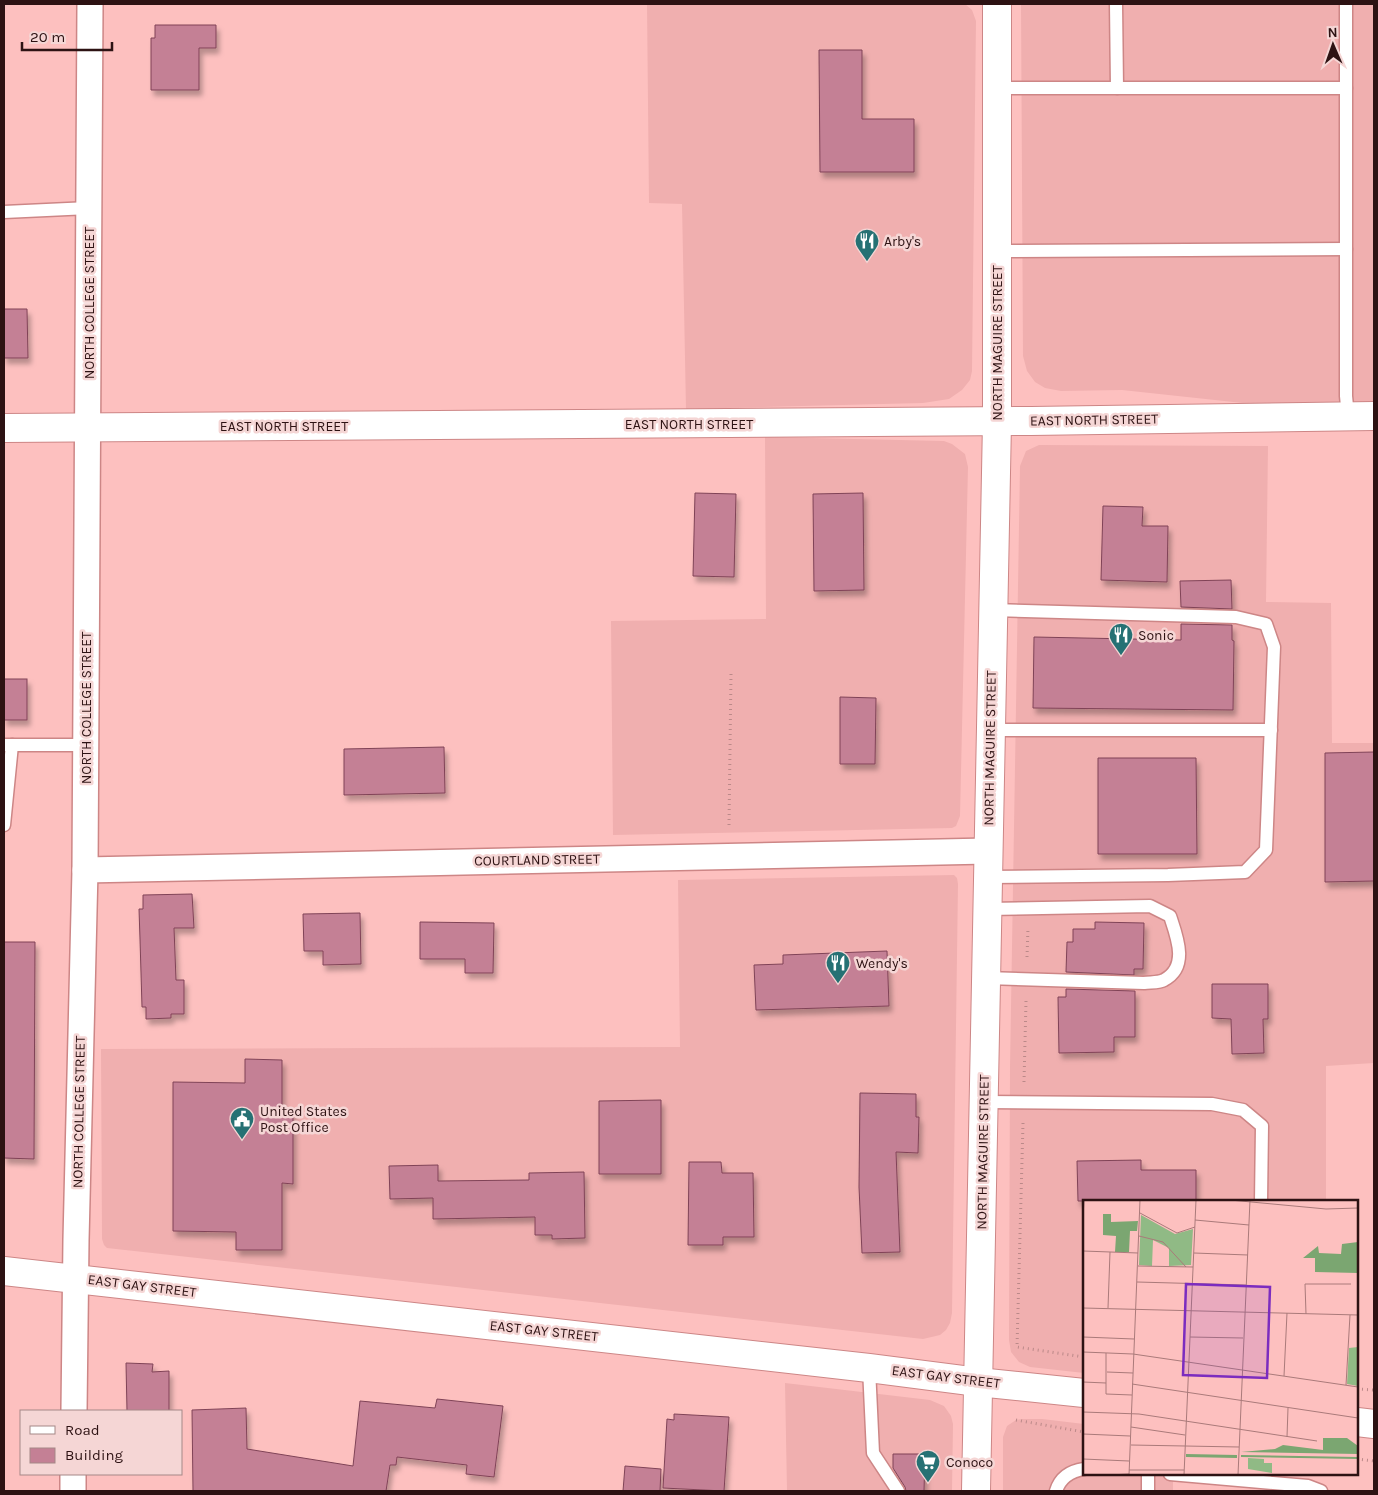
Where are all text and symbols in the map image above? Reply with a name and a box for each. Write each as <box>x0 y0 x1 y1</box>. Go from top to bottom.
scale bar <box>22 20 112 52</box>
north arrow <box>1308 20 1358 70</box>
text: N <box>1327 24 1338 41</box>
text: 20 m <box>30 28 65 46</box>
street label: NORTH COLLEGE STREET <box>81 227 98 379</box>
restaurant icon: Arby's <box>854 228 880 262</box>
place label: Arby's <box>884 233 921 250</box>
street label: NORTH MAGUIRE STREET <box>989 265 1006 421</box>
street label: EAST NORTH STREET <box>1030 410 1158 430</box>
street label: EAST NORTH STREET <box>625 416 753 433</box>
street label: EAST NORTH STREET <box>220 418 348 435</box>
restaurant icon: Sonic <box>1108 622 1134 656</box>
place label: Sonic <box>1138 627 1174 644</box>
street label: NORTH COLLEGE STREET <box>78 632 95 784</box>
street label: NORTH MAGUIRE STREET <box>980 670 1000 826</box>
street label: COURTLAND STREET <box>474 850 600 870</box>
restaurant icon: Wendy's <box>825 950 851 984</box>
place label: Wendy's <box>856 955 908 972</box>
street label: NORTH COLLEGE STREET <box>69 1036 89 1188</box>
street label: NORTH MAGUIRE STREET <box>973 1074 993 1230</box>
place label: United States Post Office <box>260 1103 347 1136</box>
public building icon: United States Post Office <box>229 1106 255 1140</box>
inset map <box>1083 1200 1358 1475</box>
street label: EAST GAY STREET <box>87 1271 197 1301</box>
street label: EAST GAY STREET <box>489 1317 599 1345</box>
street label: EAST GAY STREET <box>891 1362 1001 1392</box>
legend <box>20 1410 182 1475</box>
text: Road <box>65 1421 100 1439</box>
text: Building <box>65 1446 123 1464</box>
supermarket icon: Conoco <box>915 1449 941 1483</box>
place label: Conoco <box>946 1454 993 1471</box>

